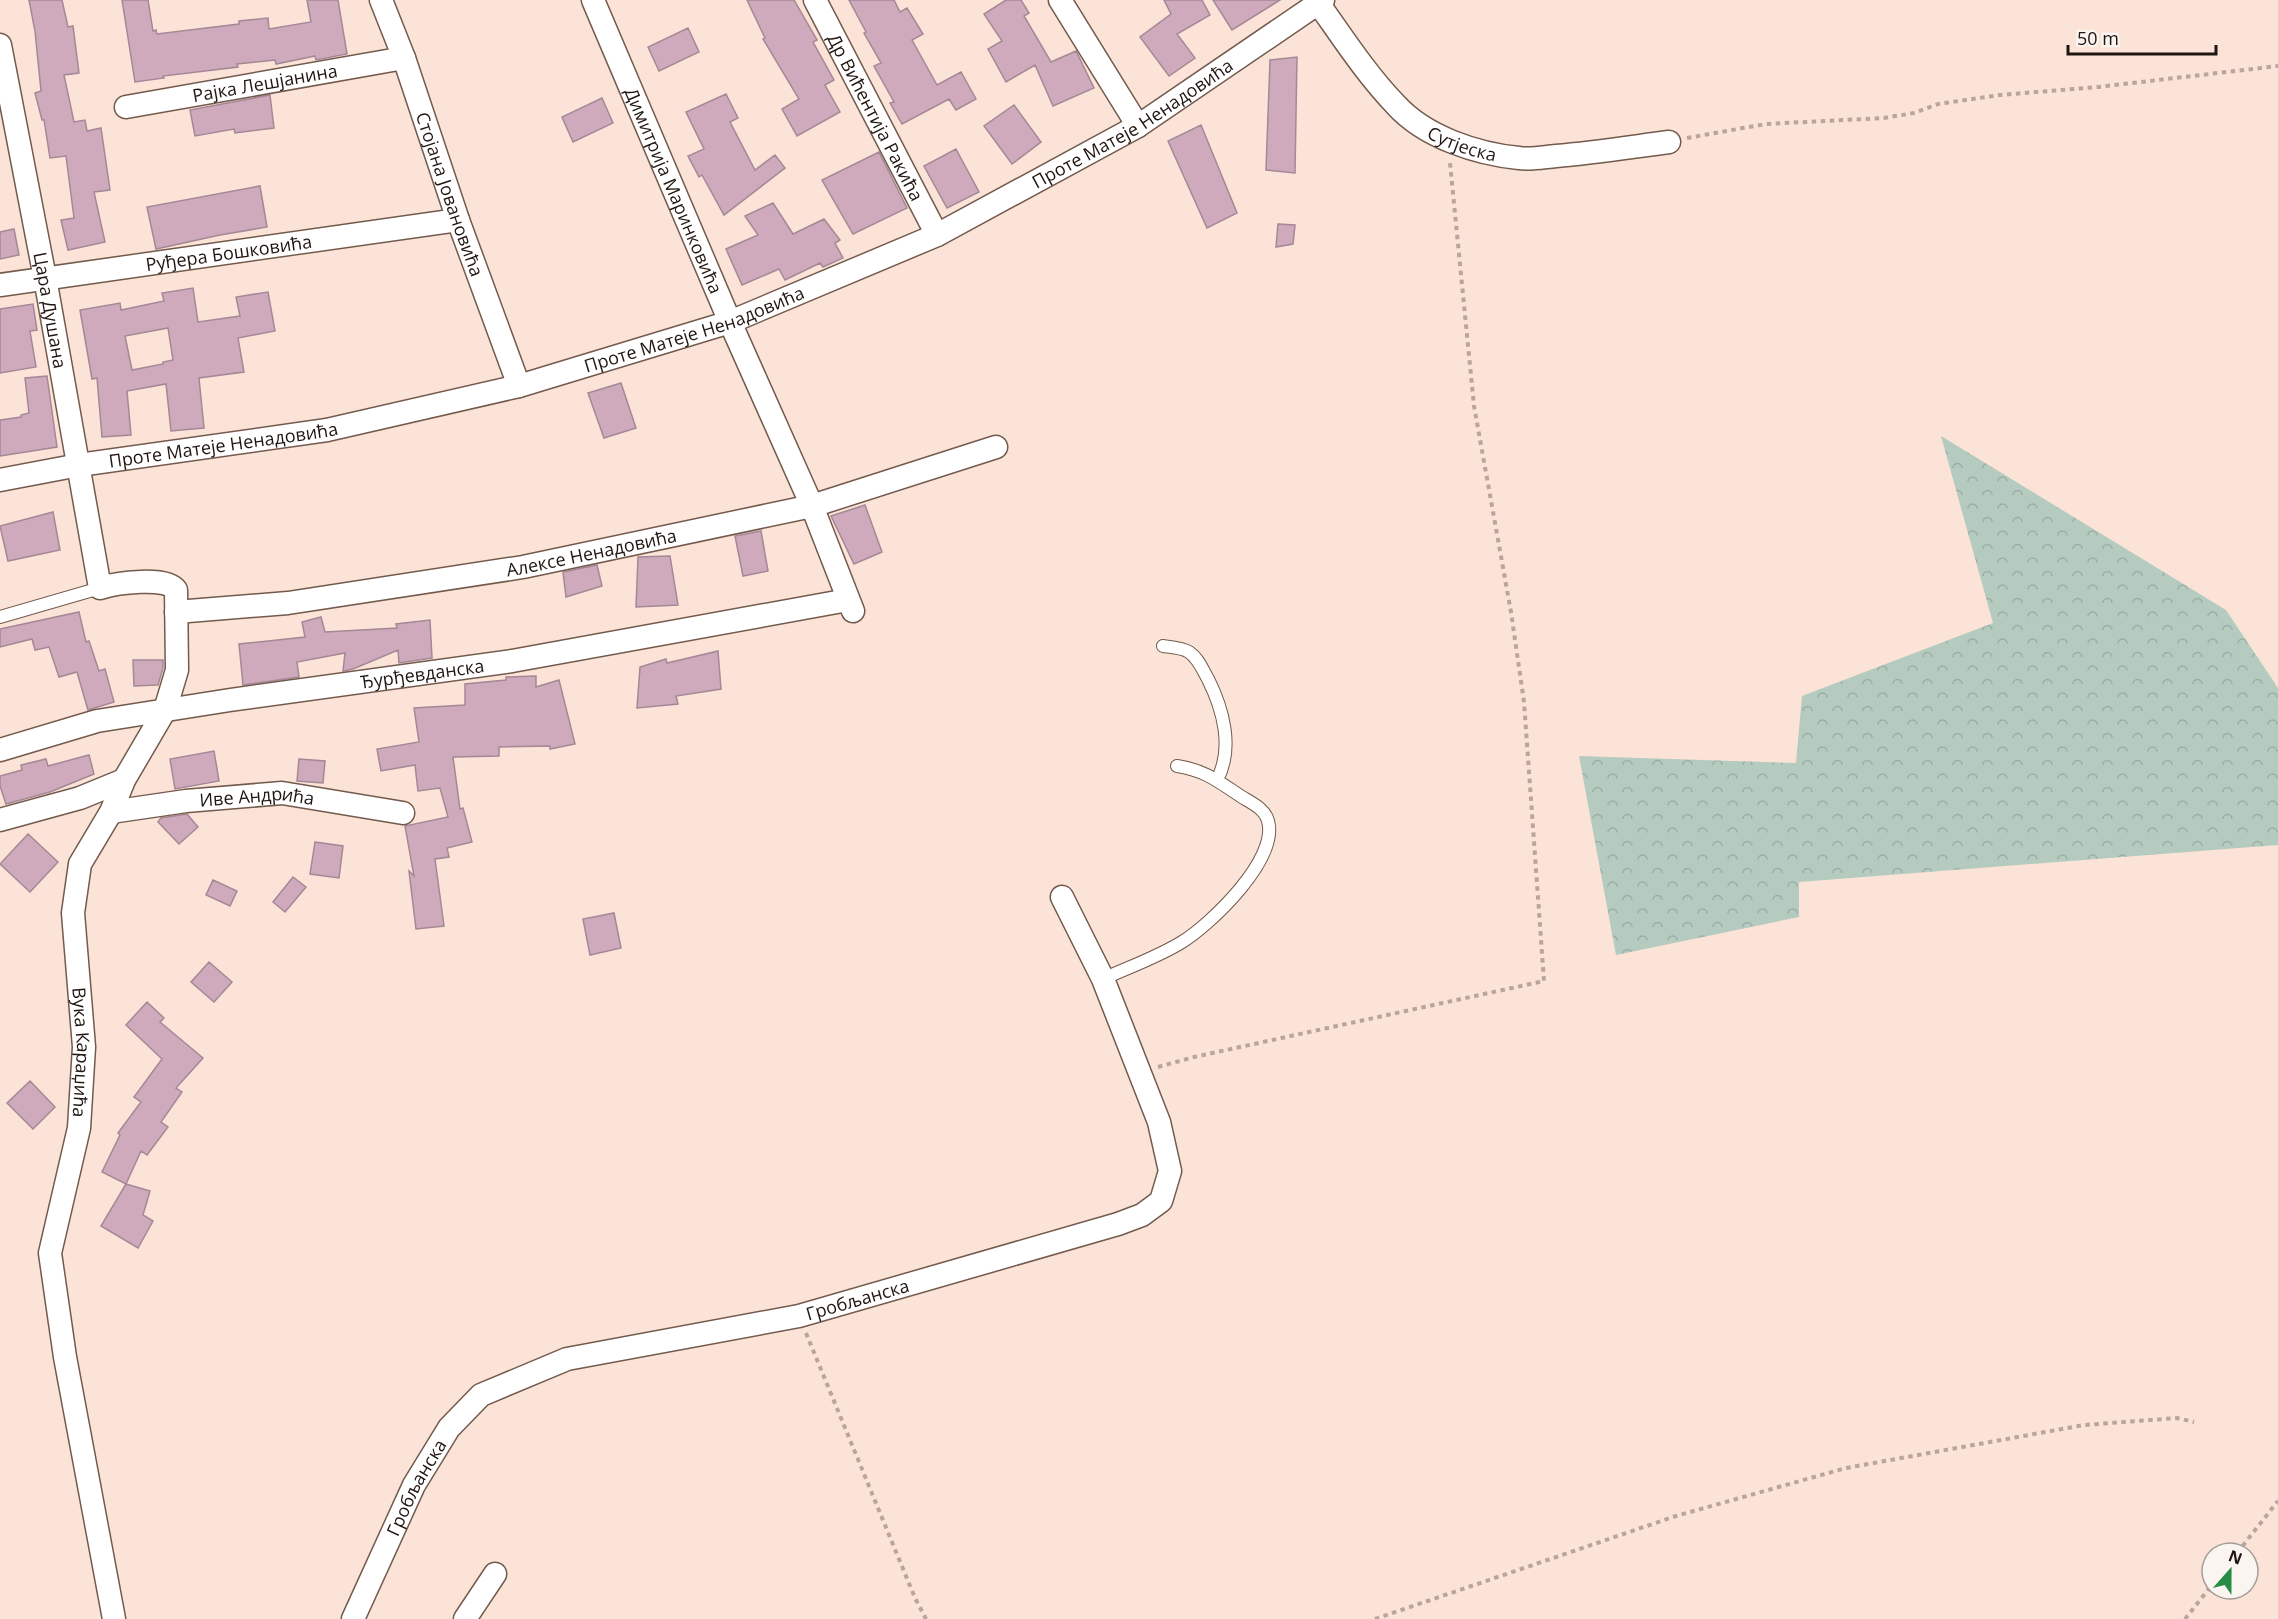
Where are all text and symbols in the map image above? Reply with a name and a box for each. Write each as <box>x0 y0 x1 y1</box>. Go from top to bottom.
scale bar <box>2068 18 2216 56</box>
text: 50 m <box>2077 26 2119 50</box>
street label: Др Вићентија Ракића <box>822 29 929 205</box>
street label: Проте Матеје Ненадовића <box>1028 53 1237 193</box>
street label: Рајка Лешјанина <box>190 58 339 107</box>
street label: Димитрија Маринковића <box>620 84 728 297</box>
street label: Стојана Јовановића <box>411 109 490 280</box>
street label: Сутјеска <box>1423 120 1499 166</box>
street label: Руђера Бошковића <box>144 229 313 276</box>
street label: Цара Душана <box>28 250 73 370</box>
street label: Проте Матеје Ненадовића <box>581 280 808 378</box>
street label: Проте Матеје Ненадовића <box>107 416 340 473</box>
street label: Алексе Ненадовића <box>505 523 679 581</box>
street label: Ђурђевданска <box>359 653 486 694</box>
street label: Иве Андрића <box>198 781 316 812</box>
street label: Вука Караџића <box>67 986 96 1118</box>
street label: Гробљанска <box>803 1273 912 1325</box>
street label: Гробљанска <box>381 1434 451 1540</box>
north arrow <box>2200 1541 2260 1601</box>
text: N <box>2225 1544 2245 1570</box>

